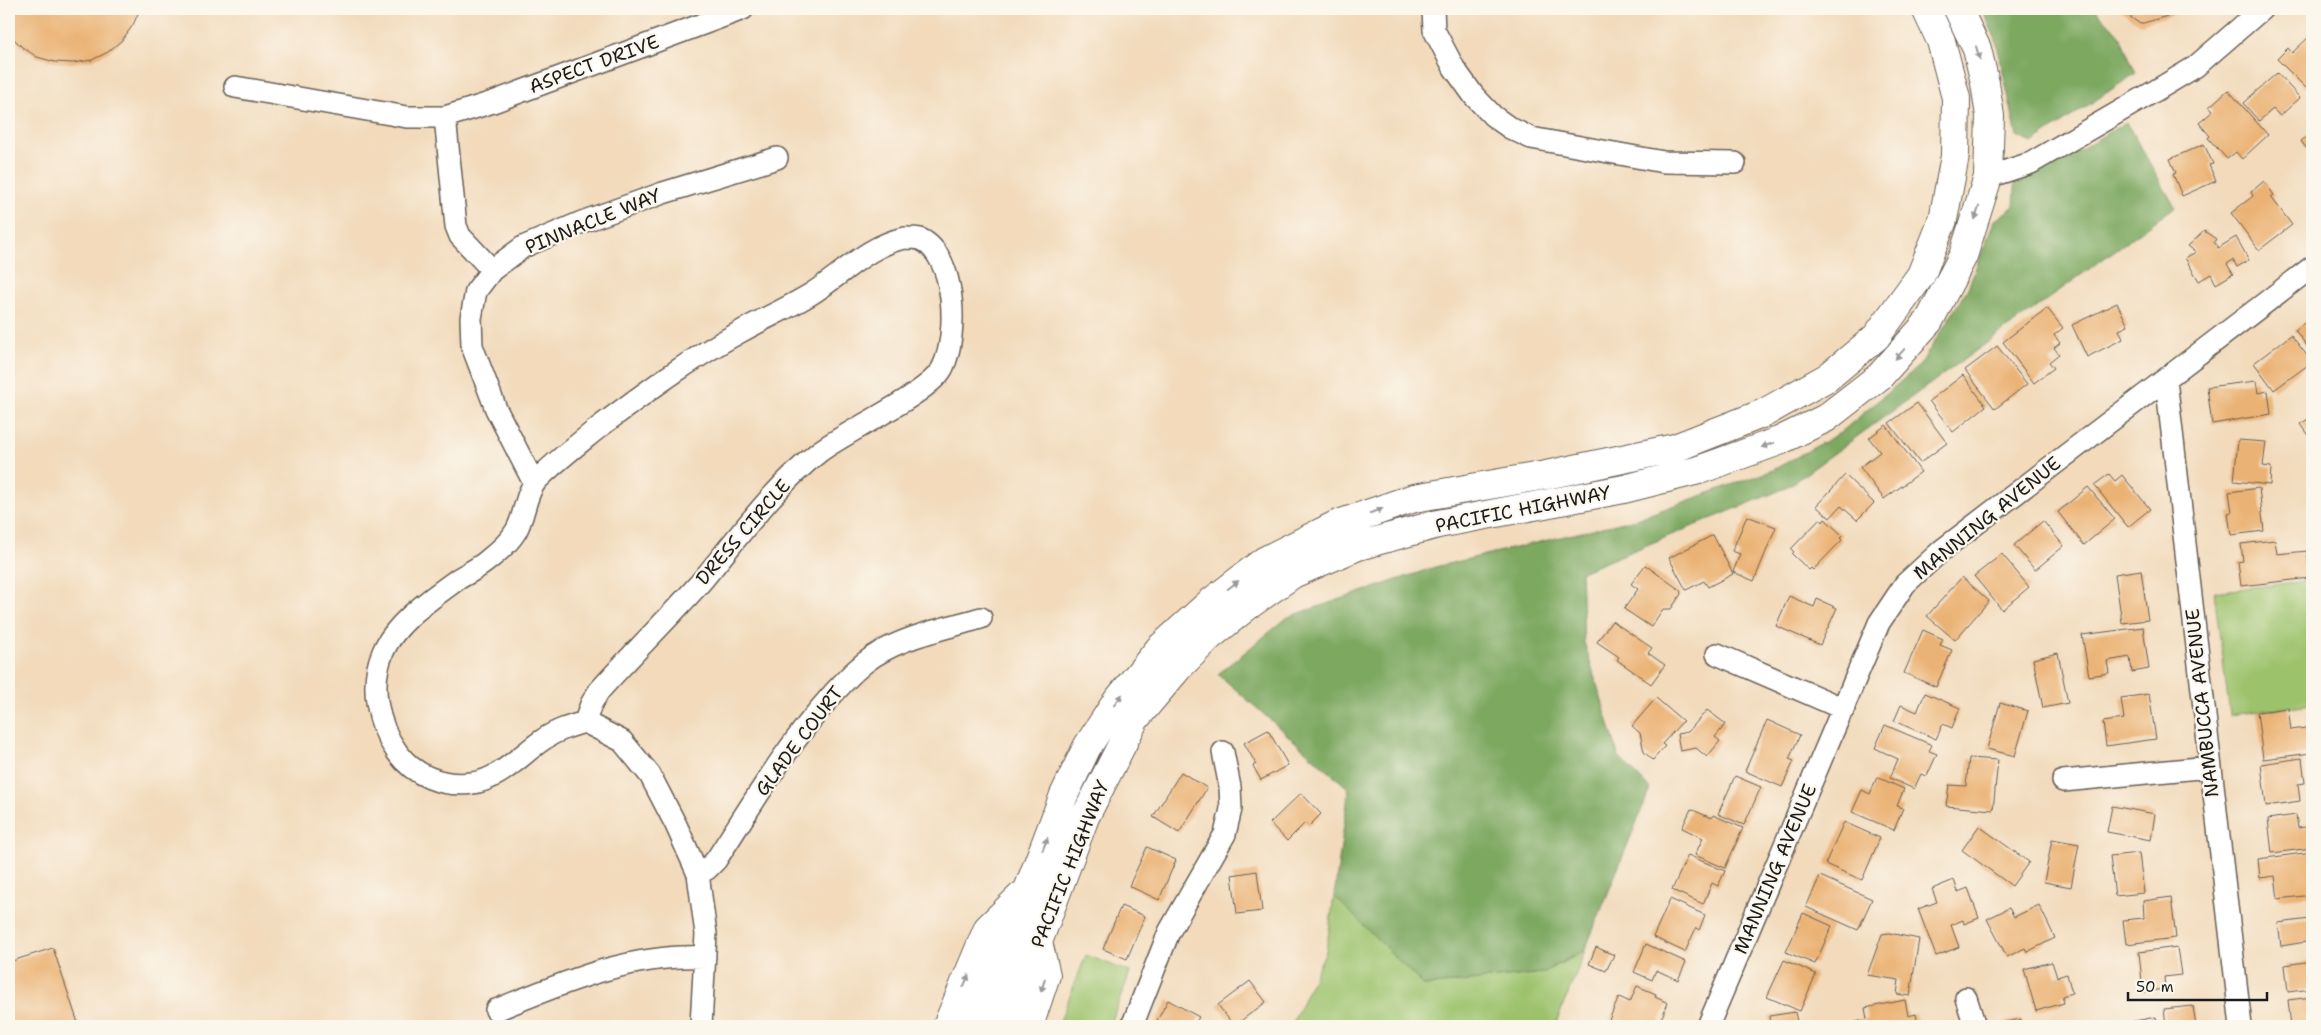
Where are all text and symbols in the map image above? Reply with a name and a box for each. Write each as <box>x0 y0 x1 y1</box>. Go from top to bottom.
street label: ASPECT DRIVE <box>526 29 663 99</box>
one-way arrow <box>1974 46 1982 61</box>
street label: PINNACLE WAY <box>521 182 665 260</box>
one-way arrow <box>1972 205 1980 220</box>
one-way arrow <box>1894 347 1906 359</box>
one-way arrow <box>1760 441 1775 449</box>
street label: MANNING AVENUE <box>1908 451 2066 585</box>
street label: DRESS CIRCLE <box>690 474 796 590</box>
street label: PACIFIC HIGHWAY <box>1433 480 1613 538</box>
one-way arrow <box>1369 507 1384 515</box>
one-way arrow <box>1226 580 1240 590</box>
street label: NAMBUCCA AVENUE <box>2180 607 2224 799</box>
street label: GLADE COURT <box>750 681 849 801</box>
one-way arrow <box>1113 694 1124 707</box>
street label: PACIFIC HIGHWAY <box>1025 776 1115 951</box>
street label: MANNING AVENUE <box>1728 780 1822 958</box>
one-way arrow <box>1041 836 1049 851</box>
scale bar <box>2128 970 2267 1002</box>
one-way arrow <box>962 973 970 988</box>
one-way arrow <box>1039 977 1046 992</box>
text: 50 m <box>2136 977 2174 997</box>

